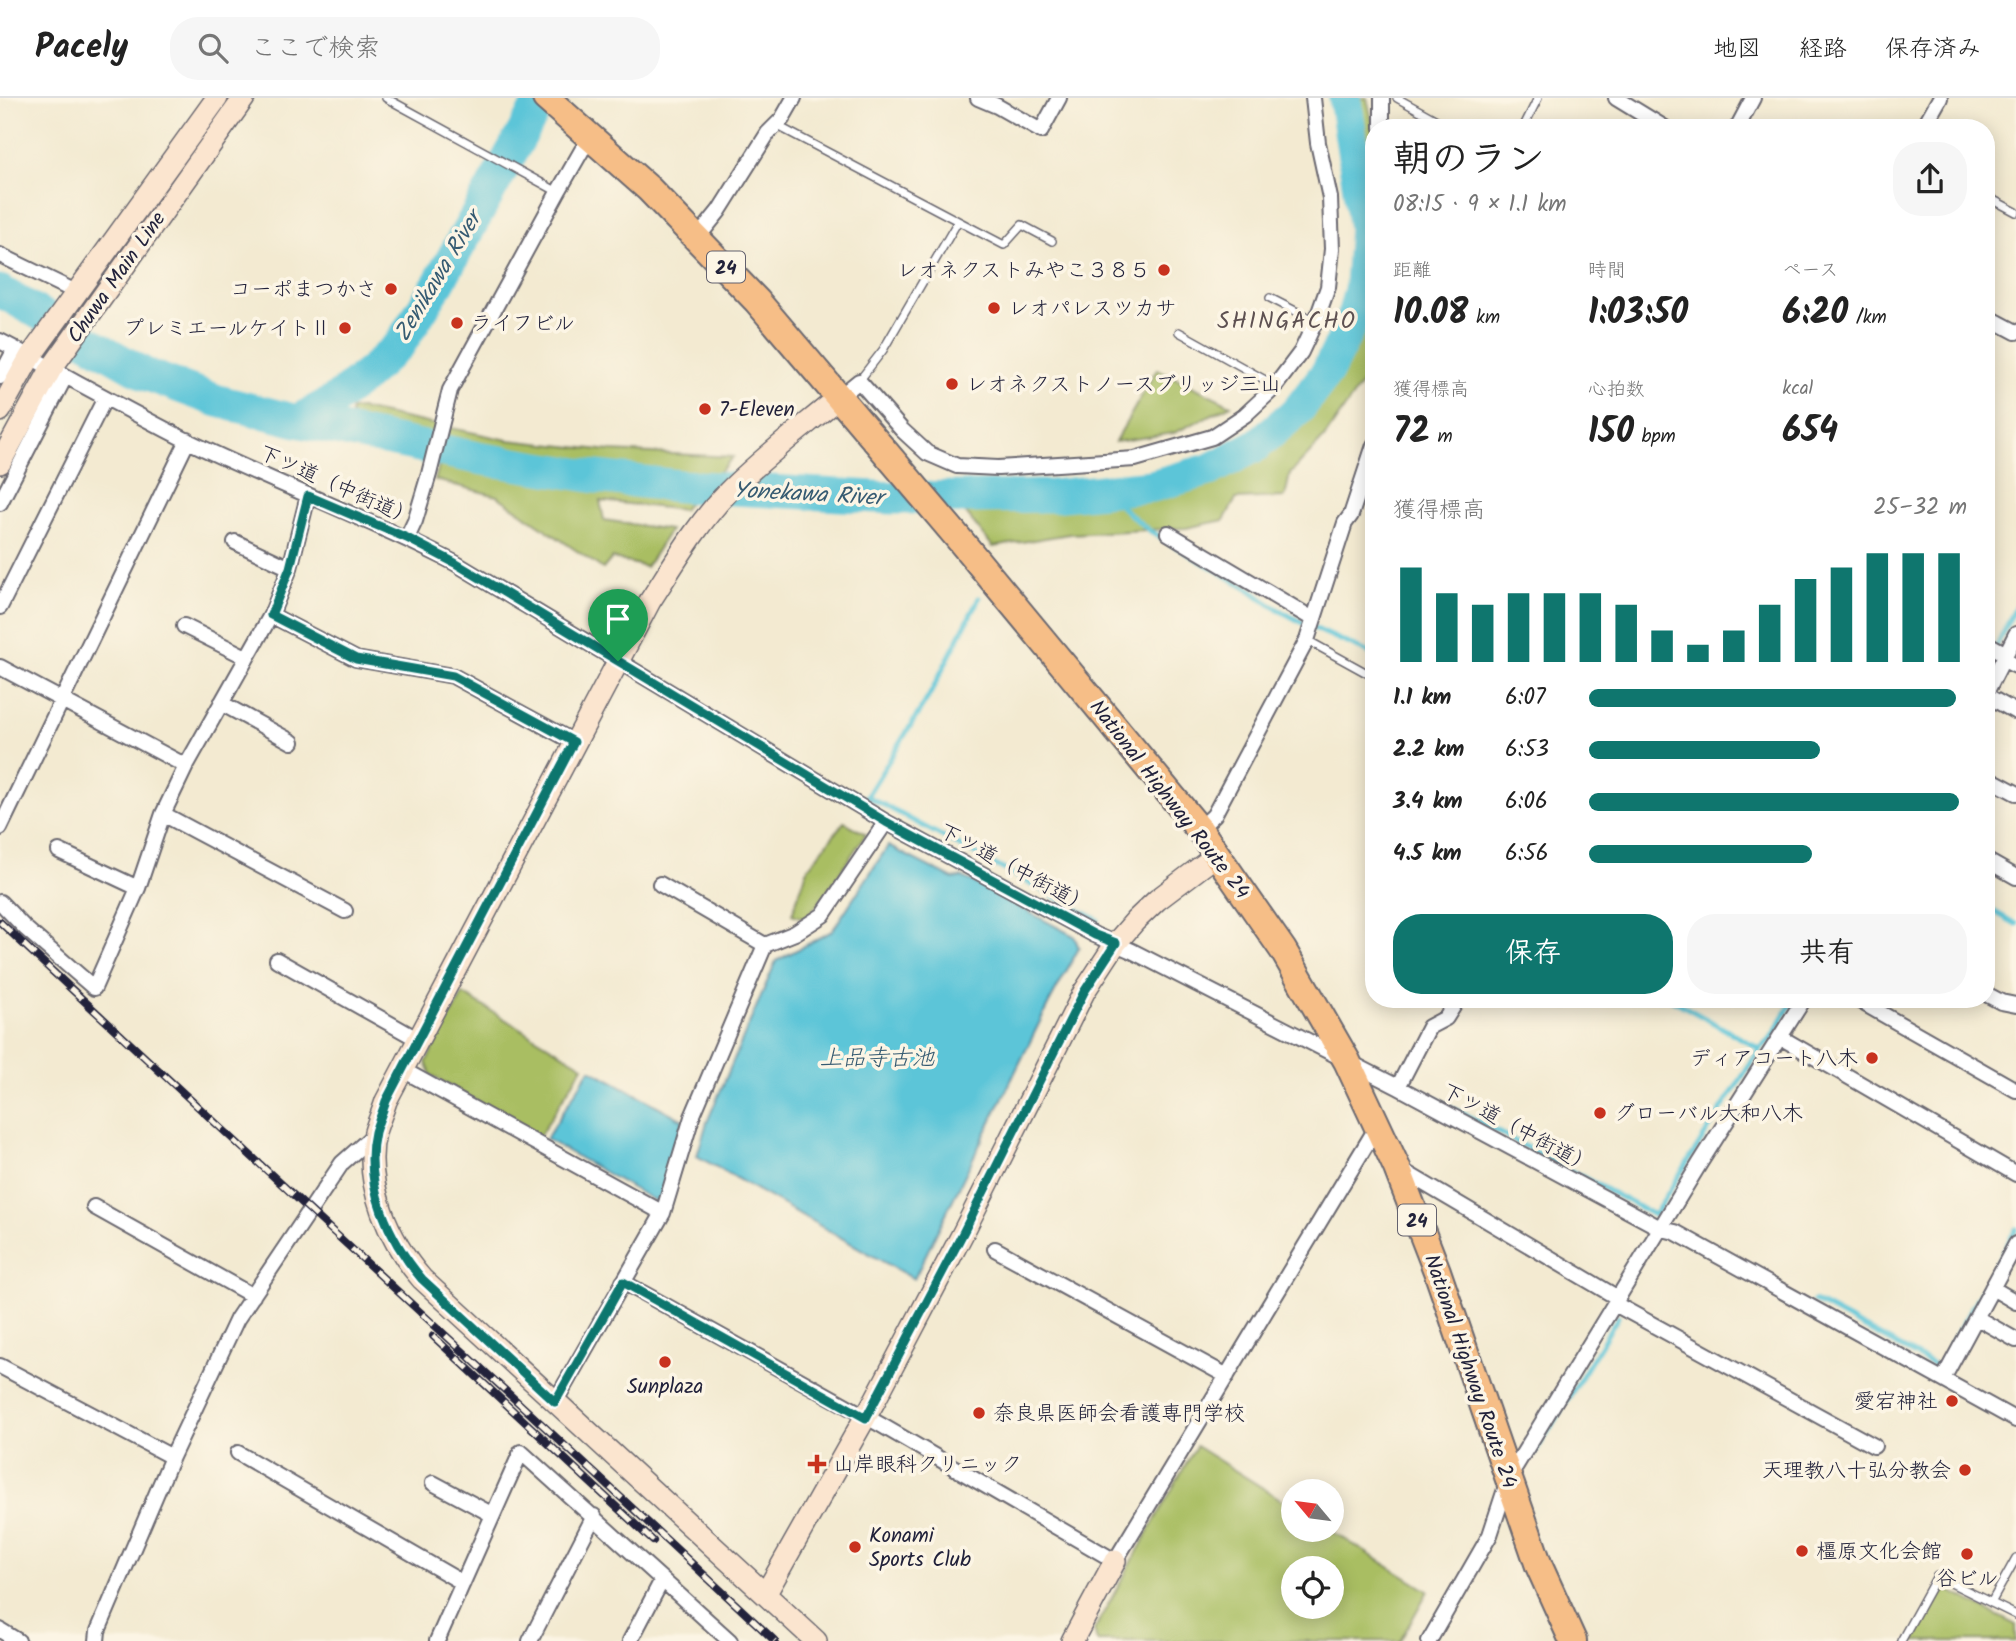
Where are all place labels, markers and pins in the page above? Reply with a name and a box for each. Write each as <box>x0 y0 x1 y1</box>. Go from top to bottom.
place label: レオネクストみやこ３８５ <box>897 255 1150 288</box>
marker: レオネクストみやこ３８５ <box>1156 262 1172 278</box>
place label: コーポまつかさ <box>230 274 377 307</box>
marker: コーポまつかさ <box>383 281 399 297</box>
place label: レオパレスツカサ <box>1008 293 1176 326</box>
marker: レオパレスツカサ <box>986 300 1002 316</box>
place label: ライフビル <box>471 308 575 341</box>
place label: プレミエールケイトⅡ <box>124 313 331 346</box>
marker: ライフビル <box>449 315 465 331</box>
marker: プレミエールケイトⅡ <box>337 320 353 336</box>
place label: レオネクストノースブリッジ三山 <box>966 369 1281 402</box>
marker: レオネクストノースブリッジ三山 <box>944 376 960 392</box>
place label: 7-Eleven <box>719 394 795 427</box>
marker: 7-Eleven <box>697 401 713 417</box>
pin <box>588 589 648 661</box>
place label: ディアコート八木 <box>1690 1043 1858 1076</box>
marker: ディアコート八木 <box>1864 1050 1880 1066</box>
place label: グローバル大和八木 <box>1614 1098 1803 1131</box>
marker: グローバル大和八木 <box>1592 1105 1608 1121</box>
marker: Sunplaza <box>657 1354 673 1370</box>
place label: Sunplaza <box>627 1371 703 1404</box>
place label: 愛宕神社 <box>1854 1386 1938 1419</box>
marker: 愛宕神社 <box>1944 1393 1960 1409</box>
place label: 奈良県医師会看護専門学校 <box>993 1398 1245 1431</box>
marker: 奈良県医師会看護専門学校 <box>971 1405 987 1421</box>
place label: 山岸眼科クリニック <box>833 1449 1022 1482</box>
marker: 山岸眼科クリニック <box>807 1454 827 1474</box>
place label: 天理教八十弘分教会 <box>1762 1455 1951 1488</box>
marker: 天理教八十弘分教会 <box>1957 1462 1973 1478</box>
place label: Konami Sports Club <box>869 1520 971 1577</box>
place label: 橿原文化会館 <box>1816 1536 1942 1569</box>
marker: Konami Sports Club <box>847 1539 863 1555</box>
marker: 橿原文化会館 <box>1794 1543 1810 1559</box>
marker: 谷ビル <box>1959 1546 1975 1562</box>
place label: 谷ビル <box>1936 1563 1998 1596</box>

